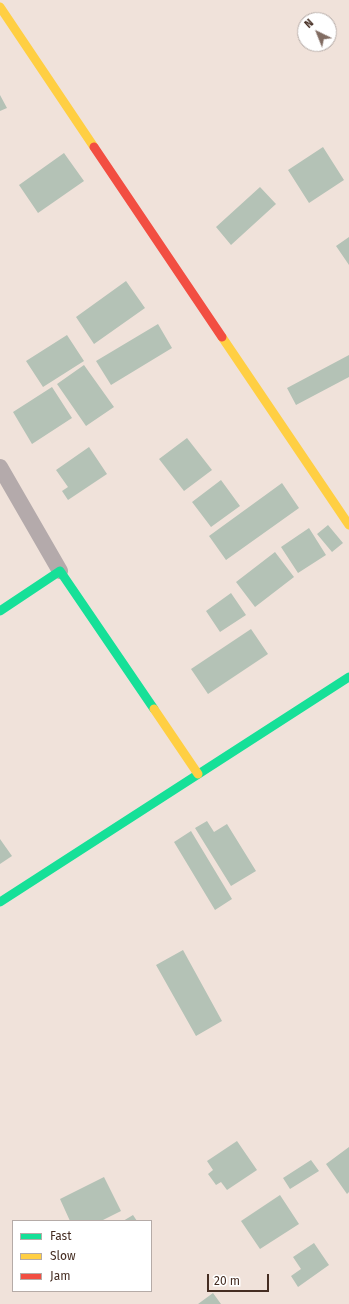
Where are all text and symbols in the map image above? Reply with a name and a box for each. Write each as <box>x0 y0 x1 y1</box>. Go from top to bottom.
north arrow <box>297 12 337 52</box>
text: N <box>302 16 316 31</box>
legend <box>12 1220 152 1292</box>
text: Fast <box>50 1229 72 1243</box>
text: Slow <box>50 1249 76 1263</box>
scale bar <box>209 1266 271 1292</box>
text: Jam <box>50 1269 70 1283</box>
text: 20 m <box>214 1274 240 1288</box>

